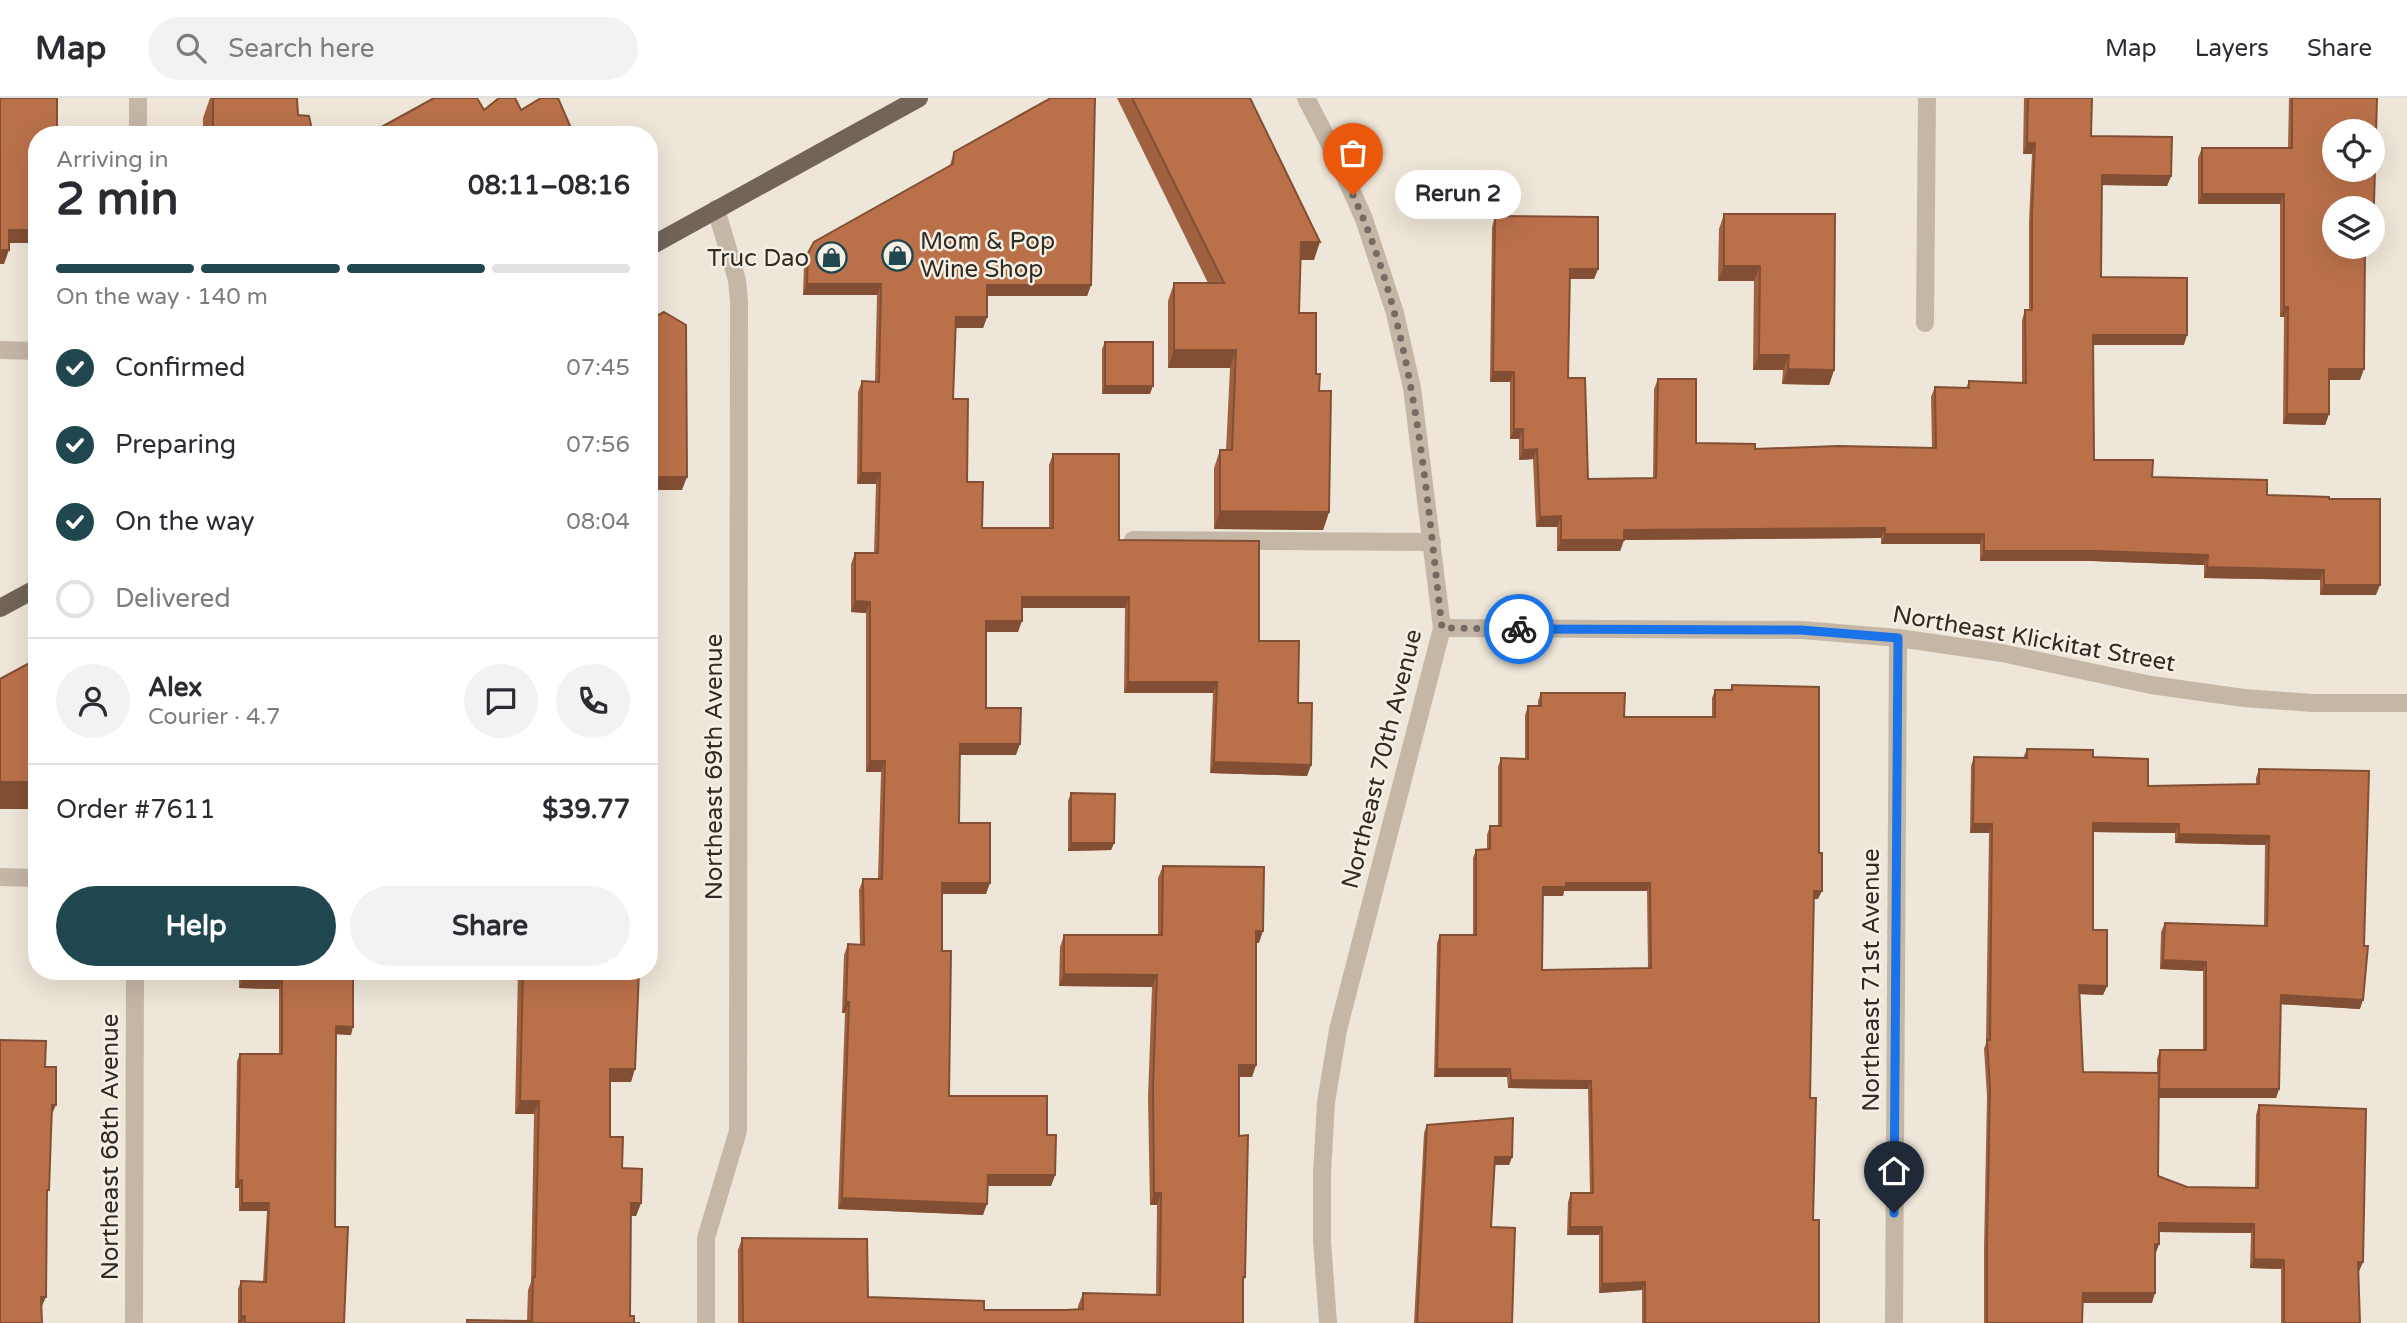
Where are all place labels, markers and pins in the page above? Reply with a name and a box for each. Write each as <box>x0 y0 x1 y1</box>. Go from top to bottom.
pin <box>1323 123 1383 195</box>
callout: Rerun 2 <box>1395 170 1521 220</box>
place label: Mom & Pop Wine Shop <box>920 227 1055 284</box>
shop icon: Mom & Pop Wine Shop <box>880 238 914 272</box>
shop icon: Truc Dao <box>815 241 849 275</box>
place label: Truc Dao <box>707 244 809 273</box>
pin <box>1864 1141 1924 1213</box>

